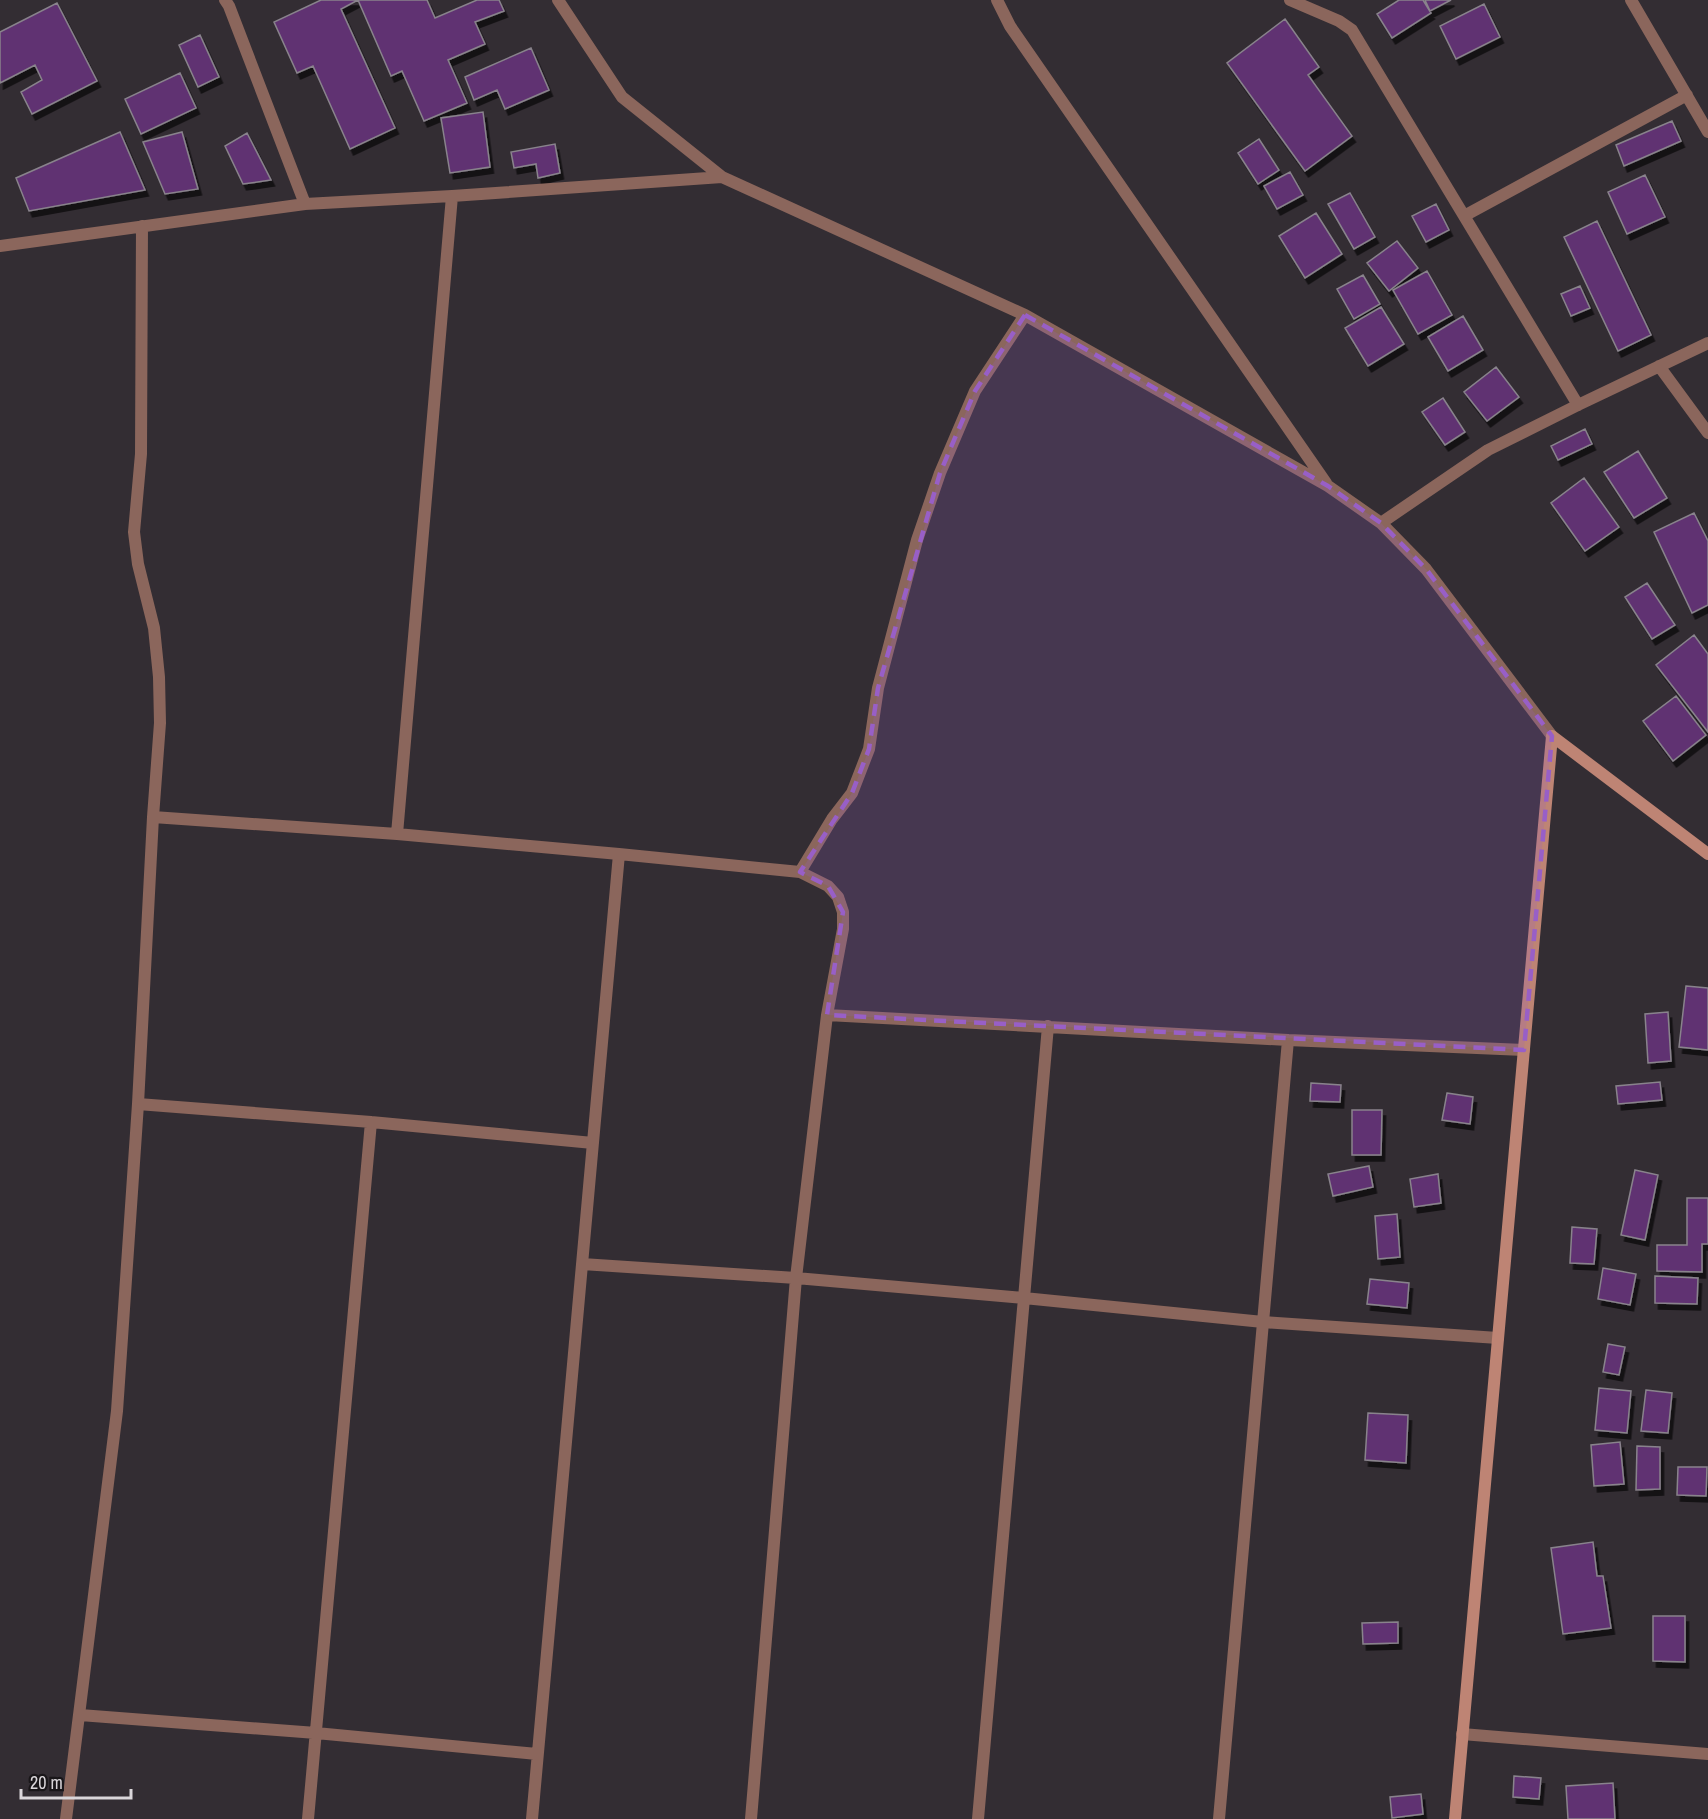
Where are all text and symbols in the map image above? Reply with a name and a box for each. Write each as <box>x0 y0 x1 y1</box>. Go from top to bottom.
scale bar <box>21 1762 130 1800</box>
text: 20 m <box>30 1770 63 1795</box>

